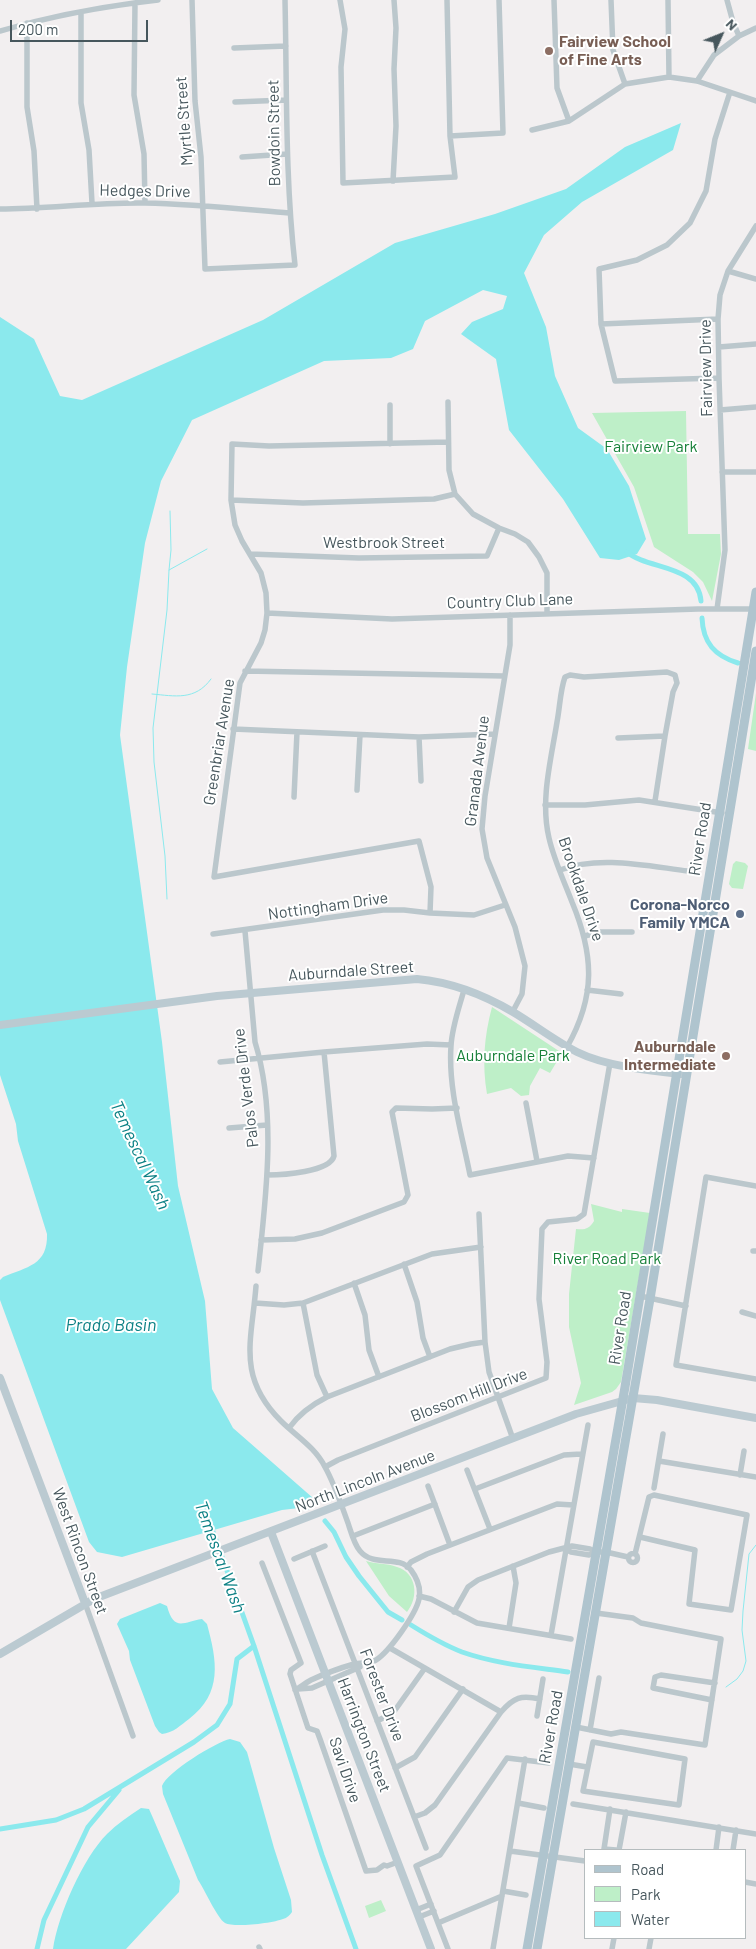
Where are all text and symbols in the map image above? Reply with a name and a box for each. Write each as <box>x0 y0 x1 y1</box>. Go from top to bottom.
scale bar <box>12 10 150 42</box>
north arrow <box>696 10 746 60</box>
text: N <box>723 15 741 33</box>
text: 200 m <box>18 20 58 38</box>
place label: Fairview School of Fine Arts <box>559 32 671 70</box>
marker: Fairview School of Fine Arts <box>543 45 555 57</box>
street label: Myrtle Street <box>171 76 197 166</box>
street label: Bowdoin Street <box>263 79 285 187</box>
street label: Hedges Drive <box>99 181 191 201</box>
street label: Fairview Drive <box>696 319 716 417</box>
park label: Fairview Park <box>604 437 698 457</box>
street label: Westbrook Street <box>323 533 445 553</box>
street label: Country Club Lane <box>446 589 574 613</box>
street label: Greenbriar Avenue <box>200 677 238 807</box>
street label: Granada Avenue <box>461 714 493 828</box>
street label: River Road <box>685 801 715 877</box>
street label: Brookdale Drive <box>554 834 608 944</box>
street label: Nottingham Drive <box>267 888 389 924</box>
place label: Corona-Norco Family YMCA <box>630 895 730 933</box>
marker: Corona-Norco Family YMCA <box>734 908 746 920</box>
street label: Auburndale Street <box>288 957 414 985</box>
street label: Palos Verde Drive <box>229 1027 263 1149</box>
place label: Auburndale Intermediate <box>624 1037 716 1075</box>
park label: Auburndale Park <box>456 1046 570 1066</box>
marker: Auburndale Intermediate <box>720 1050 732 1062</box>
water label: Temescal Wash <box>105 1097 175 1213</box>
park label: River Road Park <box>553 1249 661 1269</box>
street label: River Road <box>605 1290 635 1366</box>
water label: Prado Basin <box>66 1314 156 1336</box>
street label: Blossom Hill Drive <box>408 1364 530 1426</box>
street label: North Lincoln Avenue <box>292 1445 438 1517</box>
street label: West Rincon Street <box>48 1485 112 1617</box>
water label: Temescal Wash <box>190 1498 250 1616</box>
street label: Forester Drive <box>356 1646 408 1744</box>
street label: Harrington Street <box>333 1675 395 1795</box>
street label: River Road <box>535 1689 567 1765</box>
street label: Savi Drive <box>325 1735 365 1805</box>
legend <box>584 1849 746 1939</box>
text: Road <box>631 1860 664 1878</box>
text: Park <box>631 1885 660 1903</box>
text: Water <box>631 1910 670 1928</box>

